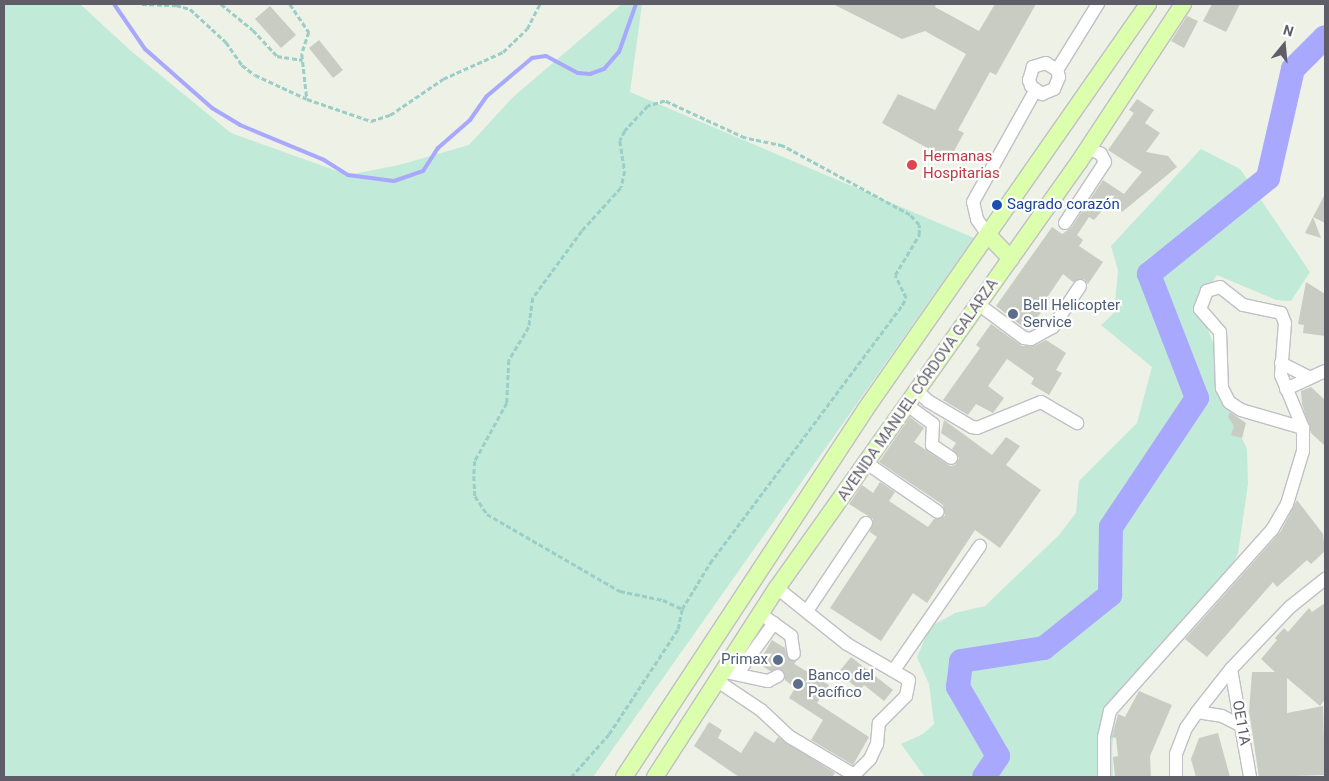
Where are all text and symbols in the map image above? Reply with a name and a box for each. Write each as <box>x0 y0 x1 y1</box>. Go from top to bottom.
north arrow <box>1259 20 1309 70</box>
text: N <box>1281 22 1295 40</box>
place label: Hermanas Hospitarias <box>923 147 1000 182</box>
marker: Hermanas Hospitarias <box>905 158 919 172</box>
place label: Sagrado corazón <box>1007 196 1120 214</box>
marker: Sagrado corazón <box>991 199 1003 211</box>
street label: AVENIDA MANUEL CÓRDOVA GALARZA <box>834 276 1002 504</box>
place label: Bell Helicopter Service <box>1023 296 1120 331</box>
marker: Bell Helicopter Service <box>1007 308 1019 320</box>
place label: Primax <box>721 651 768 669</box>
marker: Primax <box>772 654 784 666</box>
place label: Banco del Pacífico <box>808 666 874 701</box>
marker: Banco del Pacífico <box>792 678 804 690</box>
street label: OE11A <box>1228 699 1254 747</box>

